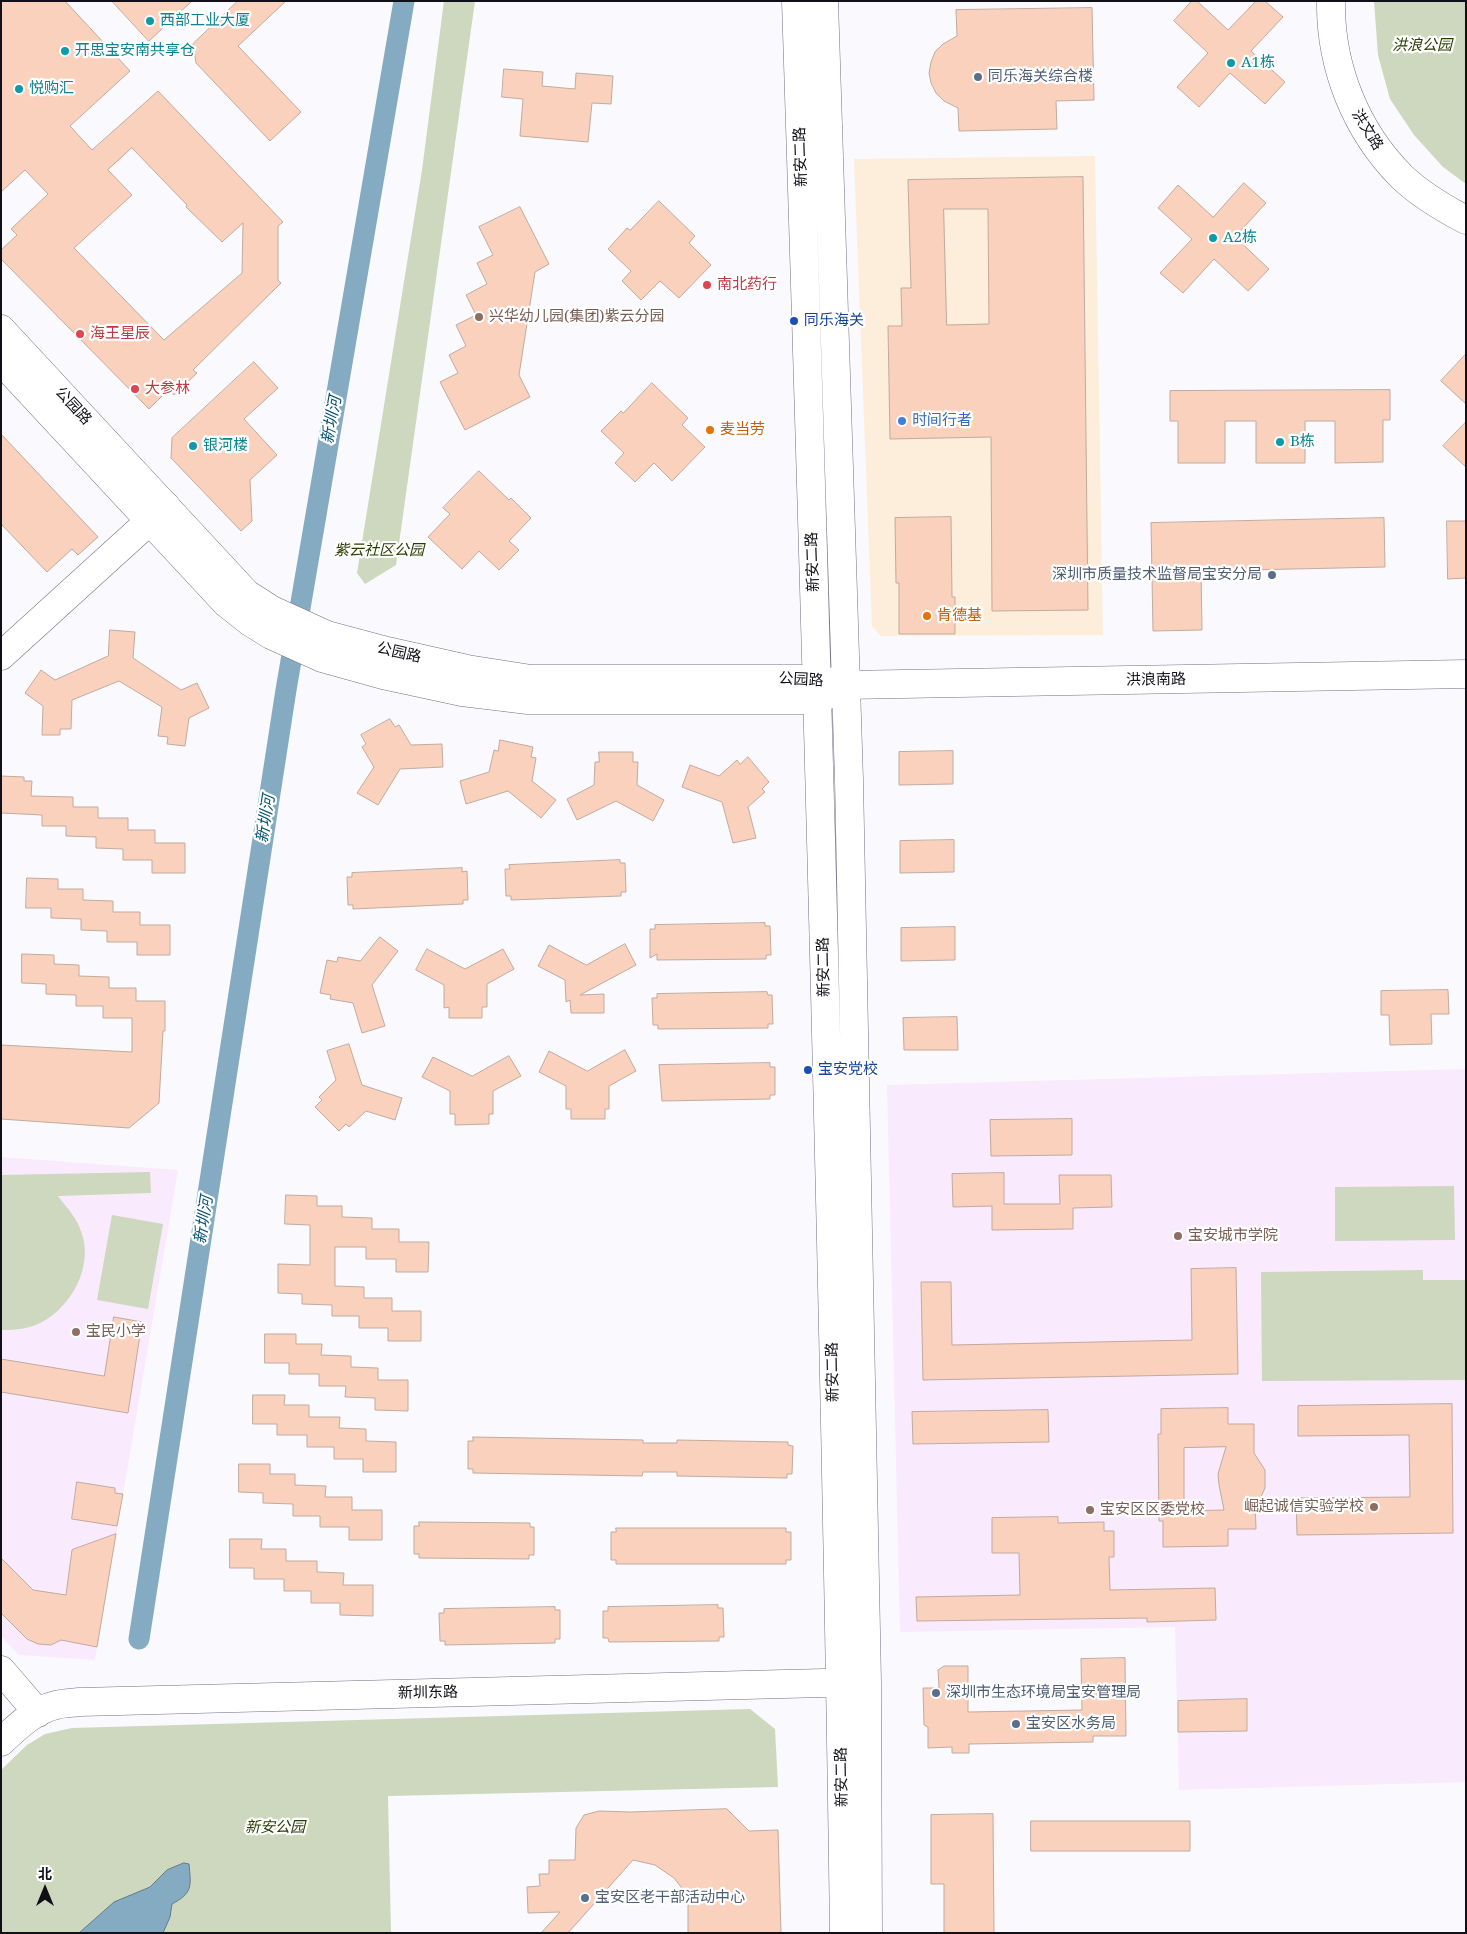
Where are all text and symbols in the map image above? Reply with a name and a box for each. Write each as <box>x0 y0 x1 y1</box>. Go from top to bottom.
place label: 西部工业大厦 <box>160 12 250 30</box>
marker: 西部工业大厦 <box>144 15 156 27</box>
park label: 洪浪公园 <box>1392 37 1452 55</box>
place label: 开思宝安南共享仓 <box>75 42 195 60</box>
marker: 开思宝安南共享仓 <box>59 45 71 57</box>
place label: A1栋 <box>1241 54 1275 72</box>
marker: A1栋 <box>1225 57 1237 69</box>
place label: 同乐海关综合楼 <box>988 68 1093 86</box>
marker: 同乐海关综合楼 <box>972 71 984 83</box>
place label: 悦购汇 <box>29 80 74 98</box>
marker: 悦购汇 <box>13 83 25 95</box>
street label: 洪文路 <box>1347 106 1387 154</box>
street label: 新安二路 <box>791 127 811 187</box>
place label: A2栋 <box>1223 229 1257 247</box>
marker: A2栋 <box>1207 232 1219 244</box>
place label: 南北药行 <box>717 276 777 294</box>
marker: 南北药行 <box>701 279 713 291</box>
place label: 兴华幼儿园(集团)紫云分园 <box>489 308 664 326</box>
marker: 兴华幼儿园(集团)紫云分园 <box>473 311 485 323</box>
place label: 同乐海关 <box>804 312 864 330</box>
marker: 同乐海关 <box>788 315 800 327</box>
place label: 海王星辰 <box>90 325 150 343</box>
marker: 海王星辰 <box>74 328 86 340</box>
place label: 大参林 <box>145 380 190 398</box>
street label: 公园路 <box>51 383 95 429</box>
marker: 大参林 <box>129 383 141 395</box>
water label: 新圳河 <box>318 395 346 445</box>
place label: 时间行者 <box>912 412 972 430</box>
marker: 时间行者 <box>896 415 908 427</box>
place label: 麦当劳 <box>720 421 765 439</box>
marker: 麦当劳 <box>704 424 716 436</box>
place label: B栋 <box>1290 433 1315 451</box>
marker: B栋 <box>1274 436 1286 448</box>
place label: 银河楼 <box>203 437 248 455</box>
marker: 银河楼 <box>187 440 199 452</box>
street label: 新安二路 <box>803 532 823 592</box>
park label: 紫云社区公园 <box>334 542 424 560</box>
place label: 深圳市质量技术监督局宝安分局 <box>1052 566 1262 584</box>
marker: 深圳市质量技术监督局宝安分局 <box>1266 569 1278 581</box>
place label: 肯德基 <box>937 607 982 625</box>
marker: 肯德基 <box>921 610 933 622</box>
street label: 公园路 <box>375 639 423 667</box>
street label: 公园路 <box>778 670 824 690</box>
street label: 洪浪南路 <box>1126 670 1186 690</box>
water label: 新圳河 <box>253 794 279 844</box>
street label: 新安二路 <box>814 937 834 997</box>
place label: 宝安党校 <box>818 1061 878 1079</box>
marker: 宝安党校 <box>802 1064 814 1076</box>
water label: 新圳河 <box>191 1195 217 1245</box>
place label: 宝安城市学院 <box>1188 1227 1278 1245</box>
marker: 宝安城市学院 <box>1172 1230 1184 1242</box>
place label: 宝民小学 <box>86 1323 146 1341</box>
marker: 宝民小学 <box>70 1326 82 1338</box>
street label: 新安二路 <box>823 1342 843 1402</box>
place label: 崛起诚信实验学校 <box>1244 1498 1364 1516</box>
place label: 宝安区区委党校 <box>1100 1501 1205 1519</box>
marker: 崛起诚信实验学校 <box>1368 1501 1380 1513</box>
marker: 宝安区区委党校 <box>1084 1504 1096 1516</box>
street label: 新圳东路 <box>398 1683 458 1703</box>
place label: 深圳市生态环境局宝安管理局 <box>946 1684 1141 1702</box>
marker: 深圳市生态环境局宝安管理局 <box>930 1687 942 1699</box>
place label: 宝安区水务局 <box>1026 1715 1116 1733</box>
marker: 宝安区水务局 <box>1010 1718 1022 1730</box>
street label: 新安二路 <box>832 1747 852 1807</box>
park label: 新安公园 <box>245 1819 305 1837</box>
north arrow <box>20 1864 70 1914</box>
text: 北 <box>38 1864 52 1883</box>
place label: 宝安区老干部活动中心 <box>595 1889 745 1907</box>
marker: 宝安区老干部活动中心 <box>579 1892 591 1904</box>

